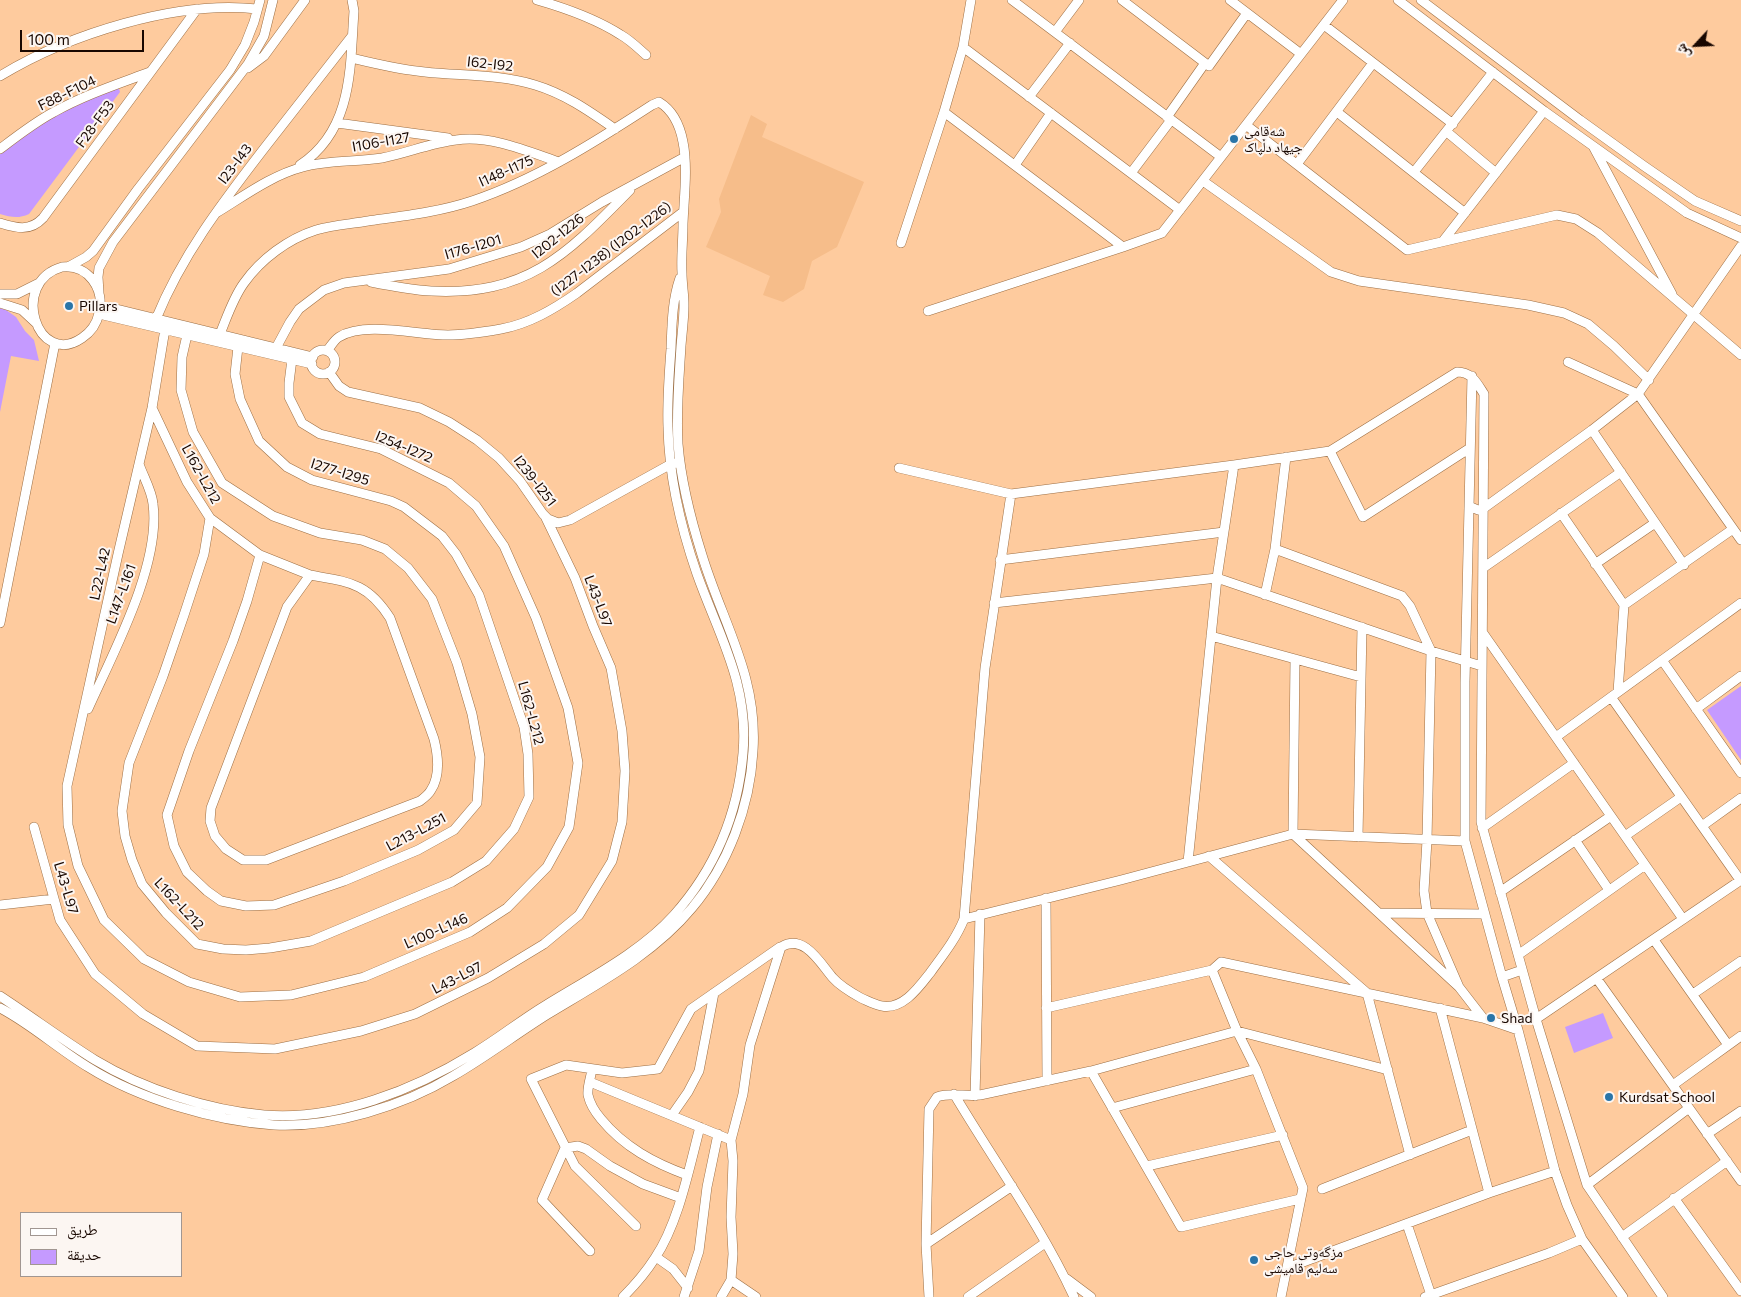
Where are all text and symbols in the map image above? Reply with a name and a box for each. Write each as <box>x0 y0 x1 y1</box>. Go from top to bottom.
scale bar <box>22 20 146 52</box>
north arrow <box>1671 20 1721 70</box>
text: 100 m <box>28 30 70 48</box>
text: ش <box>1671 41 1693 62</box>
street label: I62-I92 <box>466 53 514 75</box>
street label: F88-F104 <box>35 72 99 114</box>
street label: F28-F53 <box>72 97 118 151</box>
place label: شەقامی جیهاد دڵپاک <box>1244 123 1303 156</box>
street label: I106-I127 <box>351 129 411 155</box>
marker: شەقامی جیهاد دڵپاک <box>1228 133 1240 145</box>
street label: I23-I43 <box>214 141 256 187</box>
street label: I148-I175 <box>476 152 536 190</box>
street label: (I227-I238) (I202-I226) <box>547 198 675 300</box>
street label: I202-I226 <box>529 210 587 262</box>
street label: I176-I201 <box>443 231 503 263</box>
place label: Pillars <box>79 298 118 314</box>
marker: Pillars <box>63 300 75 312</box>
street label: I254-I272 <box>373 427 435 467</box>
street label: L162-L212 <box>178 441 224 507</box>
street label: I239-I251 <box>510 452 560 510</box>
street label: I277-I295 <box>309 455 371 489</box>
street label: L22-L42 <box>86 546 114 602</box>
street label: L147-L161 <box>102 562 140 626</box>
street label: L43-L97 <box>581 573 615 629</box>
street label: L162-L212 <box>514 679 548 747</box>
street label: L213-L251 <box>383 809 449 855</box>
street label: L43-L97 <box>50 860 82 916</box>
street label: L162-L212 <box>151 874 207 934</box>
street label: L100-L146 <box>402 910 470 952</box>
street label: L43-L97 <box>429 958 485 998</box>
place label: Shad <box>1501 1010 1533 1026</box>
marker: Shad <box>1485 1012 1497 1024</box>
place label: Kurdsat School <box>1619 1089 1715 1105</box>
marker: Kurdsat School <box>1603 1091 1615 1103</box>
legend <box>20 1212 182 1277</box>
text: طريق <box>67 1220 98 1238</box>
place label: مزگەوتی حاجی سەلیم قامیشی <box>1264 1244 1343 1276</box>
text: حديقة <box>67 1245 101 1263</box>
marker: مزگەوتی حاجی سەلیم قامیشی <box>1248 1254 1260 1266</box>

